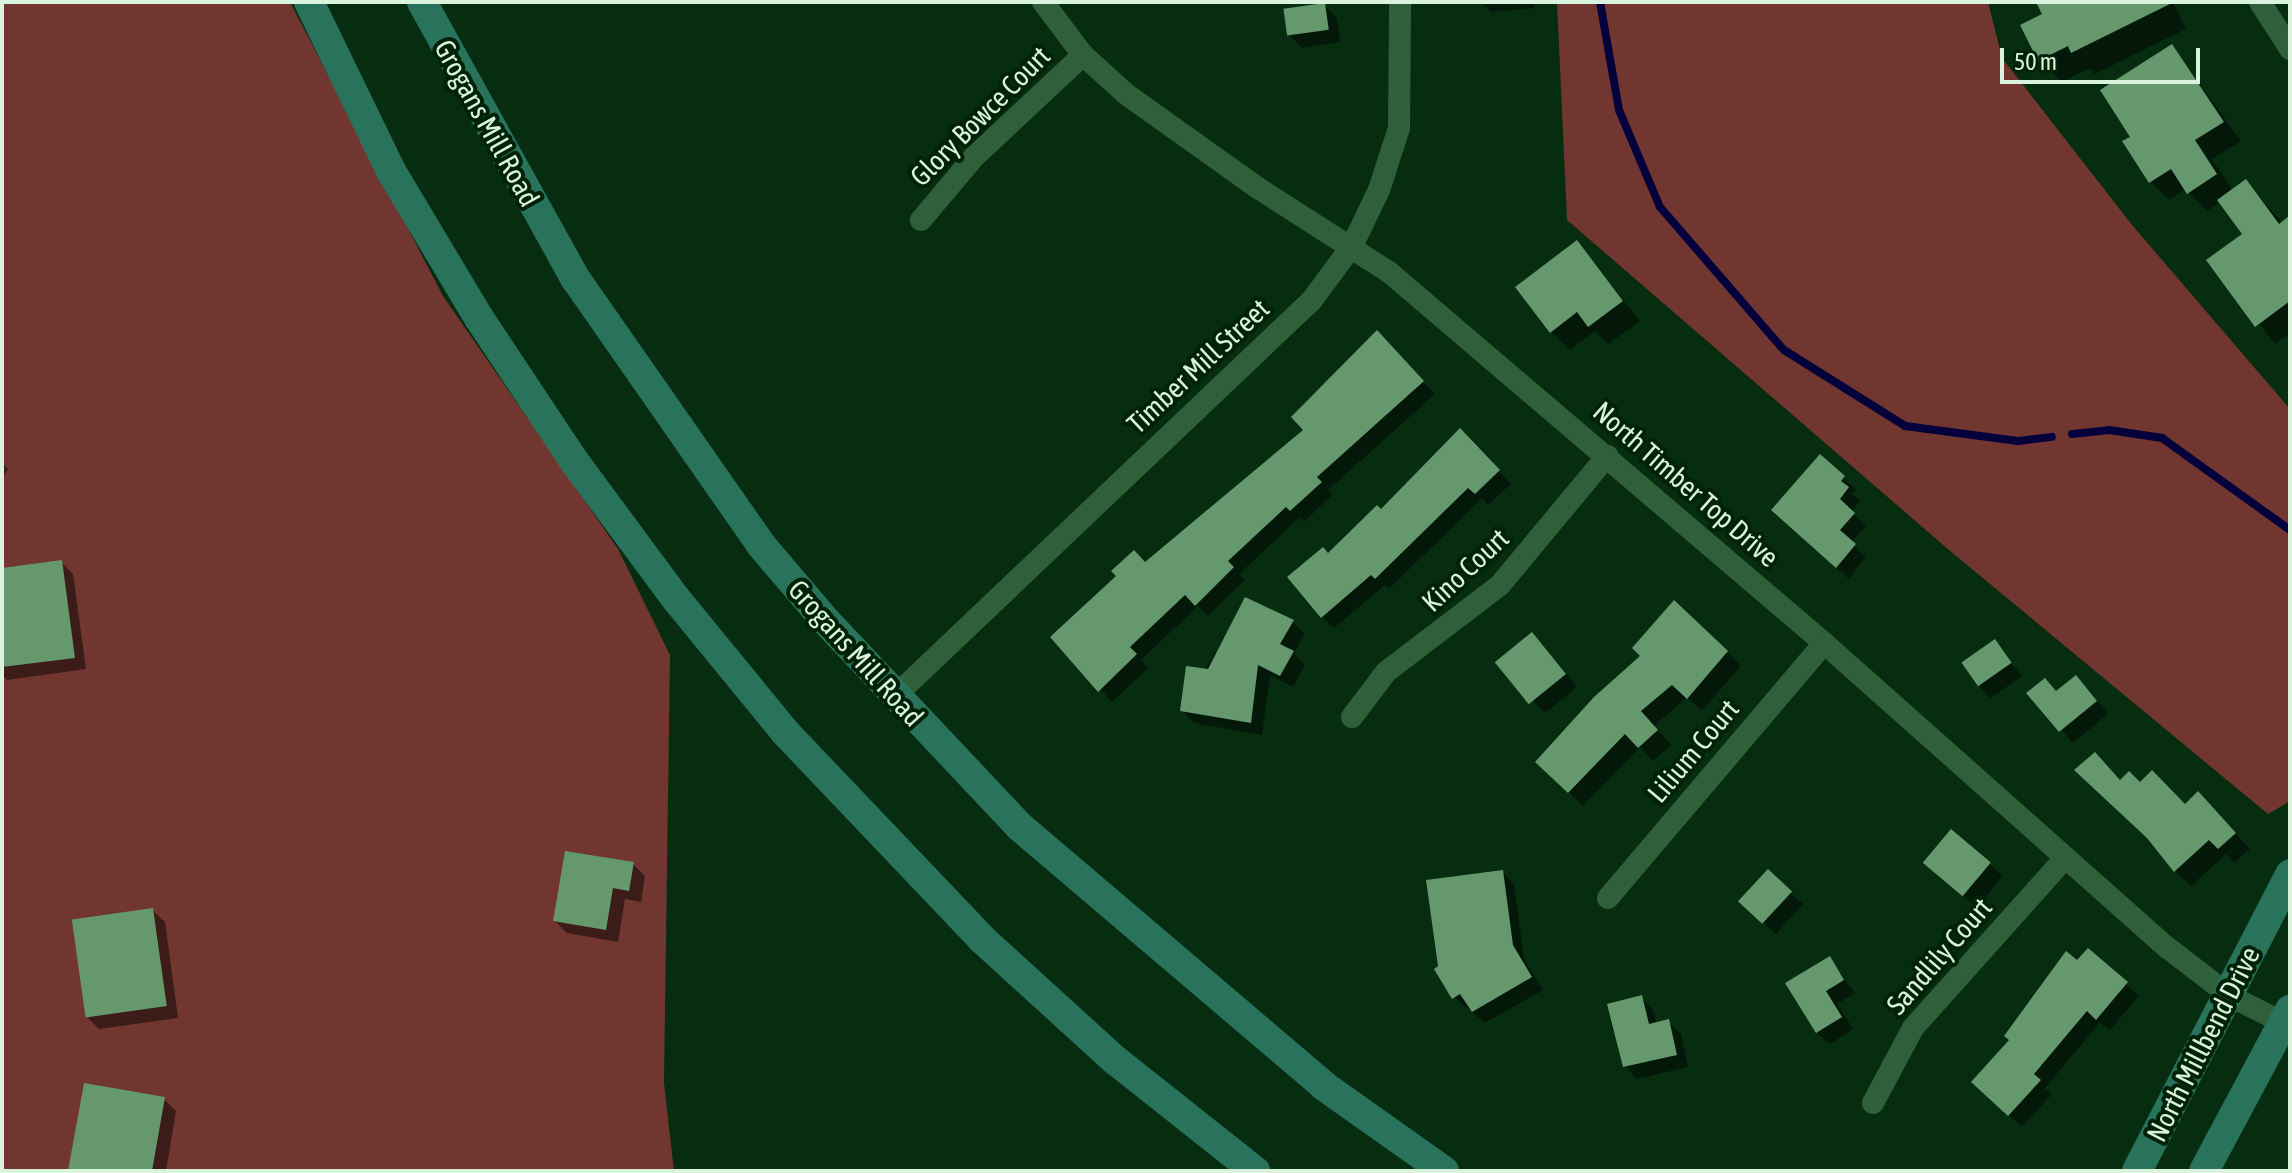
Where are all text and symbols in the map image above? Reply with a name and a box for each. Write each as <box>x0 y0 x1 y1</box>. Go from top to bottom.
scale bar <box>2004 32 2204 82</box>
street label: Grogans Mill Road <box>427 34 547 212</box>
street label: Glory Bowce Court <box>903 39 1057 193</box>
text: 50 m <box>2014 48 2057 75</box>
street label: Timber Mill Street <box>1120 292 1276 440</box>
street label: North Timber Top Drive <box>1586 394 1786 574</box>
street label: Kino Court <box>1415 522 1515 618</box>
street label: Grogans Mill Road <box>781 573 931 733</box>
street label: Lilium Court <box>1640 693 1746 809</box>
street label: Sandlily Court <box>1879 891 1999 1021</box>
street label: North Millbend Drive <box>2139 941 2267 1147</box>

